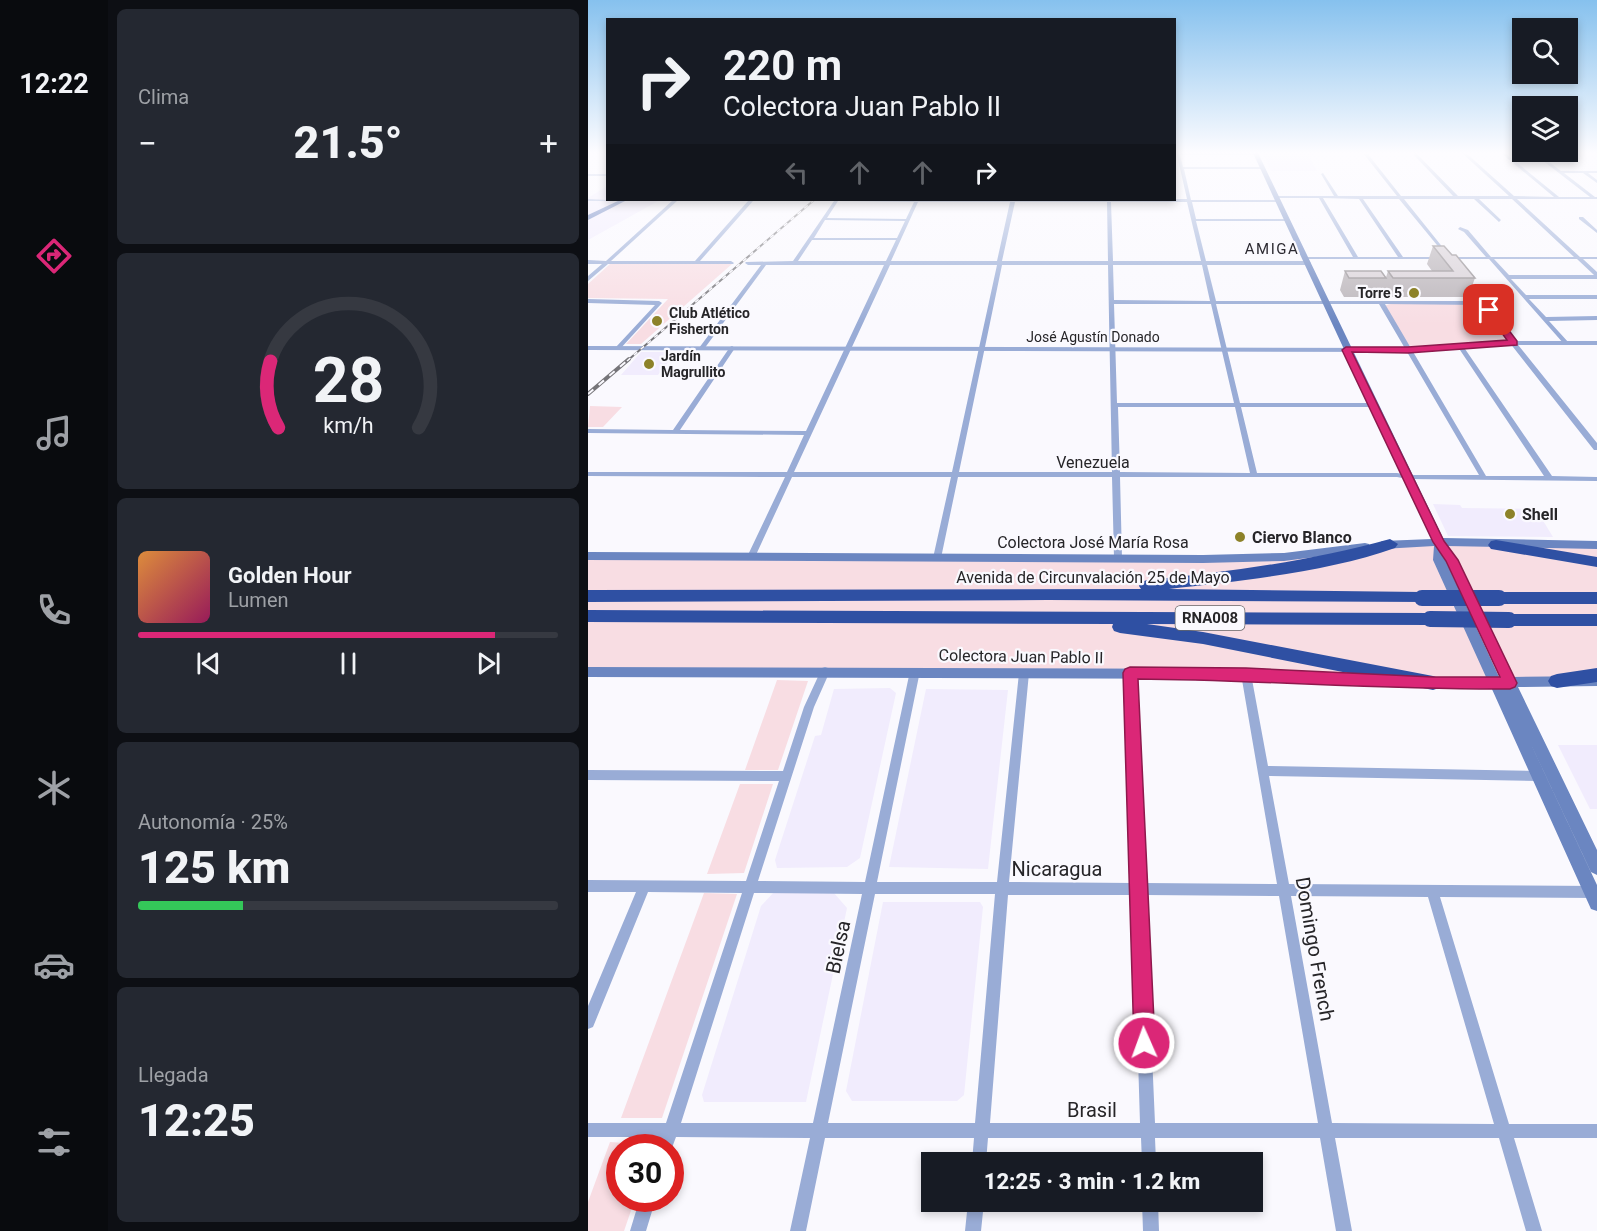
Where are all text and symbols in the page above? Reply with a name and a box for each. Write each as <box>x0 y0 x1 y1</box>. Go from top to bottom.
map controls <box>1512 18 1578 162</box>
button: search <box>1512 18 1578 84</box>
text: 220 m <box>723 41 842 90</box>
icon: right <box>624 42 702 120</box>
text: 12:22 <box>19 68 89 100</box>
text: Clima <box>138 85 189 109</box>
text: Colectora Juan Pablo II <box>723 91 1001 123</box>
button: layers <box>1512 96 1578 162</box>
text: 21.5° <box>294 116 403 169</box>
text: − <box>138 124 157 163</box>
text: + <box>539 124 558 163</box>
icon: left <box>780 156 813 189</box>
icon: ahead <box>843 156 876 189</box>
icon: ahead <box>906 156 939 189</box>
icon: right <box>969 156 1002 189</box>
icon: directions <box>33 235 75 277</box>
district label: AMIGA <box>1245 240 1299 258</box>
pin <box>1463 284 1514 335</box>
place label: Torre 5 <box>1357 285 1402 301</box>
marker: Torre 5 <box>1407 286 1421 300</box>
icon: arrive <box>1472 293 1505 326</box>
place label: Club Atlético Fisherton <box>669 305 750 337</box>
marker: Club Atlético Fisherton <box>650 314 664 328</box>
street label: José Agustín Donado <box>1026 329 1160 345</box>
text: 28 <box>312 344 384 417</box>
place label: Jardín Magrullito <box>661 348 725 380</box>
marker: Jardín Magrullito <box>642 357 656 371</box>
icon: music <box>33 412 75 454</box>
text: km/h <box>323 414 373 439</box>
street label: Venezuela <box>1056 453 1130 472</box>
place label: Shell <box>1522 505 1558 524</box>
marker: Shell <box>1503 507 1517 521</box>
place label: Ciervo Blanco <box>1252 528 1352 547</box>
marker: Ciervo Blanco <box>1233 530 1247 544</box>
street label: Colectora José María Rosa <box>997 533 1189 552</box>
text: Golden Hour <box>228 563 352 588</box>
street label: Avenida de Circunvalación 25 de Mayo <box>956 568 1230 587</box>
text: Lumen <box>228 588 289 612</box>
icon: phone <box>33 589 75 631</box>
road number: RNA008 <box>1176 606 1244 630</box>
street label: Colectora Juan Pablo II <box>938 646 1104 667</box>
icon: previous <box>192 647 225 680</box>
icon: pause <box>332 647 365 680</box>
icon: next <box>472 647 505 680</box>
icon: climate <box>33 767 75 809</box>
text: Autonomía · 25% <box>138 810 288 834</box>
text: 125 km <box>138 841 290 894</box>
street label: Nicaragua <box>1012 857 1102 881</box>
street label: Domingo French <box>1290 875 1340 1023</box>
street label: Bielsa <box>821 918 855 976</box>
icon: car <box>33 944 75 986</box>
position arrow <box>1112 1011 1176 1075</box>
text: Llegada <box>138 1063 209 1087</box>
text: 12:25 <box>138 1094 255 1147</box>
street label: Brasil <box>1067 1098 1117 1122</box>
icon: filters <box>33 1121 75 1163</box>
speed limit sign: 30 <box>606 1134 684 1212</box>
text: 12:25 · 3 min · 1.2 km <box>984 1169 1200 1194</box>

